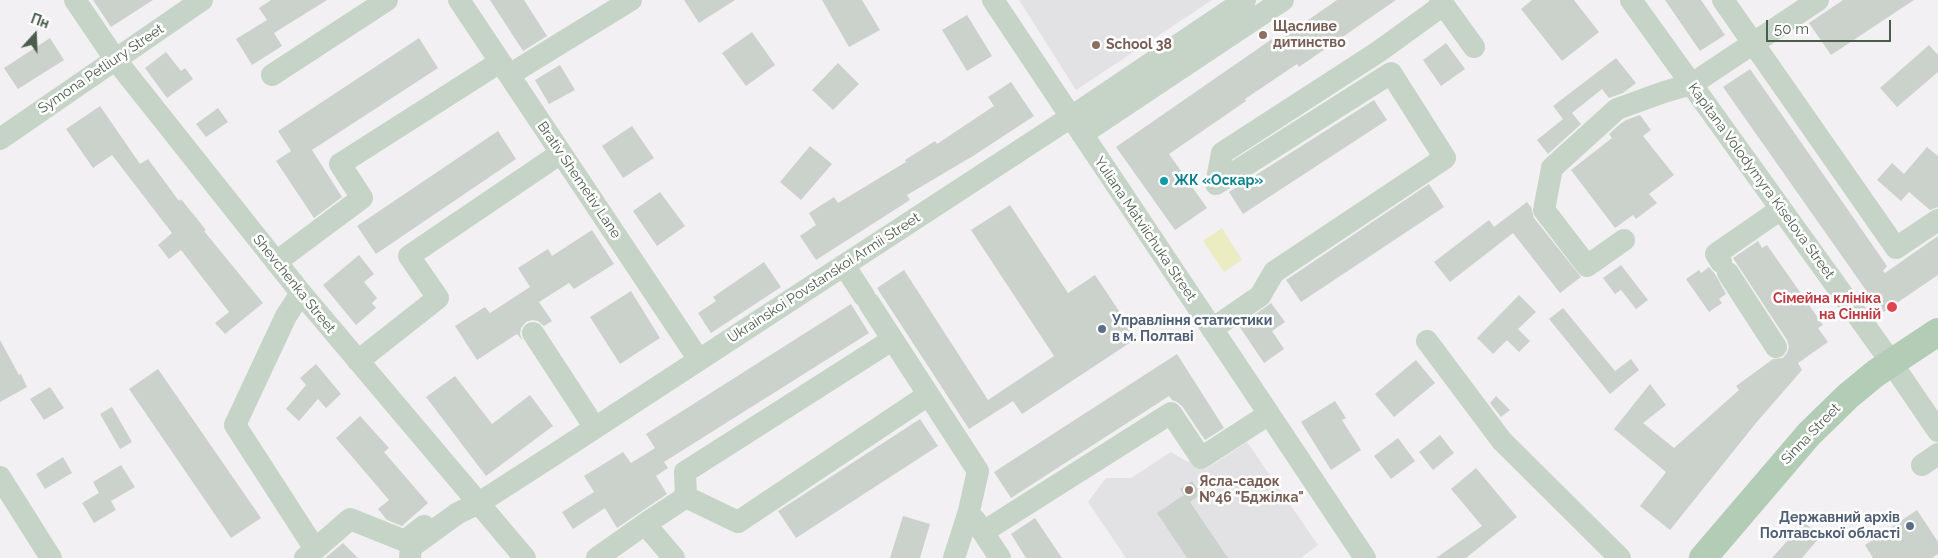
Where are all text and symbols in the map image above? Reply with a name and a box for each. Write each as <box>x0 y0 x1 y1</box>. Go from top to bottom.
north arrow <box>10 10 60 60</box>
text: Пн <box>29 10 52 32</box>
scale bar <box>1768 10 1893 42</box>
place label: Щасливе дитинство <box>1273 19 1346 52</box>
text: 50 m <box>1774 20 1809 38</box>
street label: Symona Petliury Street <box>35 21 167 117</box>
marker: Щасливе дитинство <box>1257 29 1269 41</box>
place label: School 38 <box>1106 37 1172 53</box>
marker: School 38 <box>1090 39 1102 51</box>
street label: Kapitana Volodymyra Kiselova Street <box>1684 80 1838 282</box>
street label: Brativ Shemetiv Lane <box>534 118 624 242</box>
street label: Yuliana Matviichuka Street <box>1090 154 1200 304</box>
place label: ЖК «Оскар» <box>1174 173 1263 189</box>
marker: ЖК «Оскар» <box>1158 175 1170 187</box>
street label: Ukrainskoi Povstanskoi Armii Street <box>725 209 923 347</box>
street label: Shevchenka Street <box>249 231 339 337</box>
place label: Сімейна клініка на Сінній <box>1773 291 1881 324</box>
marker: Сімейна клініка на Сінній <box>1885 300 1899 314</box>
place label: Управління статистики в м. Полтаві <box>1112 313 1272 346</box>
marker: Управління статистики в м. Полтаві <box>1096 323 1108 335</box>
street label: Sinna Street <box>1778 400 1844 468</box>
place label: Ясла-садок №46 "Бджілка" <box>1199 474 1304 507</box>
marker: Ясла-садок №46 "Бджілка" <box>1183 484 1195 496</box>
place label: Державний архів Полтавської області <box>1760 510 1900 542</box>
marker: Державний архів Полтавської області <box>1904 520 1916 532</box>

